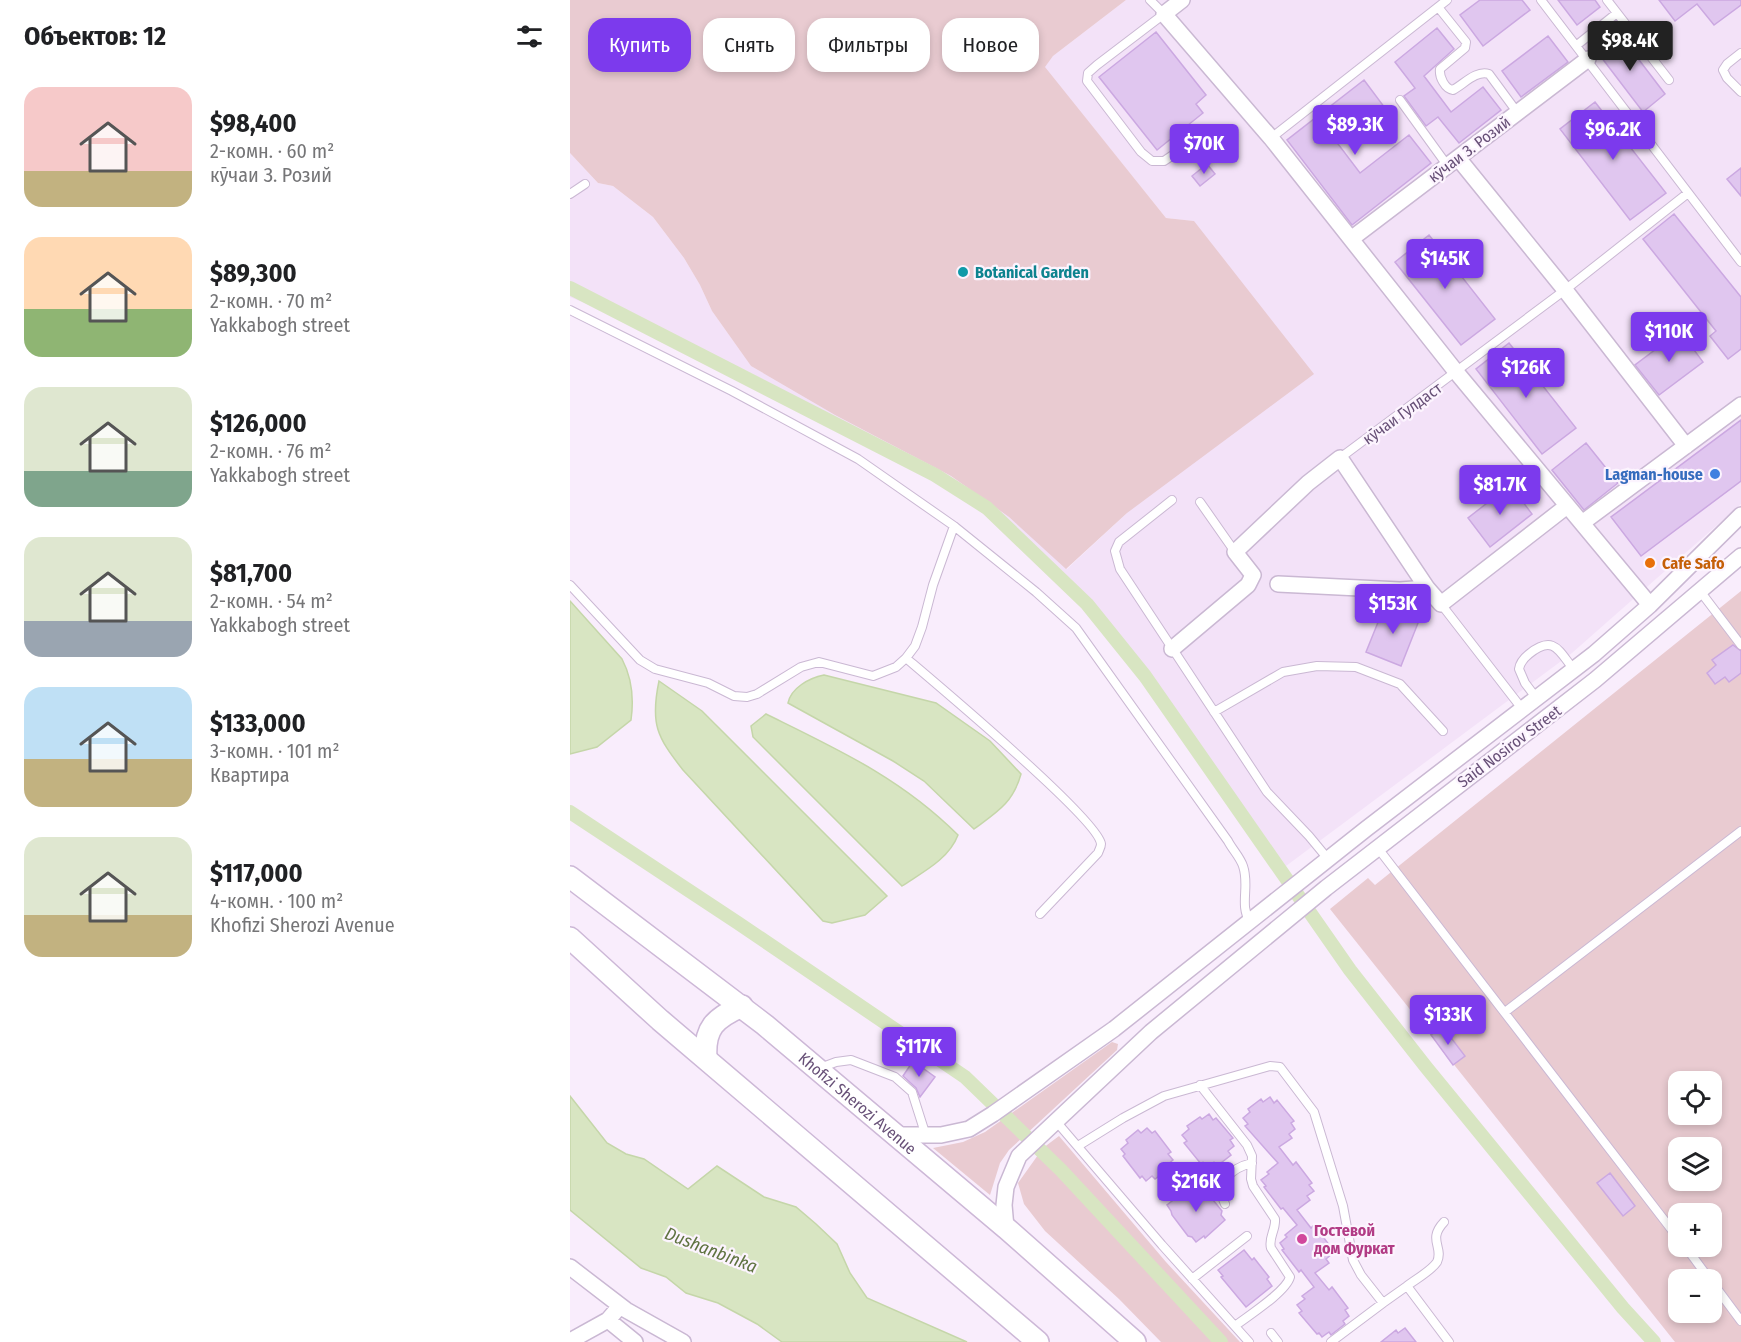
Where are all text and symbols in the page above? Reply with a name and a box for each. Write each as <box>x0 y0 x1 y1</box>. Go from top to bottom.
chip: Купить <box>588 18 691 72</box>
chip: Снять <box>703 18 795 72</box>
chip: Фильтры <box>807 18 930 72</box>
chip: Новое <box>942 18 1039 72</box>
icon: filters <box>513 20 546 53</box>
text: Объектов: 12 <box>24 21 166 52</box>
pin: $98.4K <box>1581 21 1679 72</box>
text: $98.4K <box>1602 28 1658 52</box>
pin: $89.3K <box>1306 105 1404 156</box>
text: $98,400 <box>210 108 297 139</box>
pin: $96.2K <box>1564 110 1662 161</box>
icon: home <box>72 111 144 183</box>
text: $89.3K <box>1327 112 1383 136</box>
street label: кӯчаи З. Розий <box>1425 112 1514 186</box>
text: $96.2K <box>1585 117 1641 141</box>
pin: $70K <box>1168 124 1240 175</box>
text: $70K <box>1184 131 1224 155</box>
text: 2-комн. · 60 m² <box>210 139 334 163</box>
text: кӯчаи З. Розий <box>210 163 332 187</box>
pin: $145K <box>1403 239 1487 290</box>
text: $145K <box>1420 246 1470 270</box>
text: $89,300 <box>210 258 297 289</box>
icon: home <box>72 261 144 333</box>
place label: Botanical Garden <box>975 263 1089 282</box>
marker: Botanical Garden <box>956 265 970 279</box>
text: 2-комн. · 70 m² <box>210 289 332 313</box>
pin: $110K <box>1627 312 1711 363</box>
text: Yakkabogh street <box>210 313 350 337</box>
text: $110K <box>1645 319 1693 343</box>
pin: $126K <box>1484 348 1568 399</box>
text: $126K <box>1501 355 1551 379</box>
street label: кӯчаи Гулдаст <box>1359 378 1446 448</box>
text: $126,000 <box>210 408 307 439</box>
icon: home <box>72 411 144 483</box>
text: 2-комн. · 76 m² <box>210 439 331 463</box>
text: Yakkabogh street <box>210 463 350 487</box>
pin: $81.7K <box>1451 465 1549 516</box>
place label: Lagman-house <box>1605 465 1703 484</box>
marker: Lagman-house <box>1708 467 1722 481</box>
text: $81.7K <box>1473 472 1527 496</box>
place label: Cafe Safo <box>1662 554 1725 573</box>
marker: Cafe Safo <box>1643 556 1657 570</box>
text: $81,700 <box>210 558 292 589</box>
icon: home <box>72 561 144 633</box>
pin: $153K <box>1351 584 1435 635</box>
text: 2-комн. · 54 m² <box>210 589 333 613</box>
text: $153K <box>1369 591 1417 615</box>
text: Yakkabogh street <box>210 613 350 637</box>
street label: Said Nosirov Street <box>1454 701 1565 792</box>
text: $133,000 <box>210 708 306 739</box>
icon: home <box>72 711 144 783</box>
text: 3-комн. · 101 m² <box>210 739 340 763</box>
text: Квартира <box>210 763 290 787</box>
text: $117,000 <box>210 858 303 889</box>
icon: home <box>72 861 144 933</box>
text: 4-комн. · 100 m² <box>210 889 343 913</box>
text: Khofizi Sherozi Avenue <box>210 913 395 937</box>
pin: $133K <box>1406 995 1490 1046</box>
text: $133K <box>1424 1002 1472 1026</box>
pin: $117K <box>877 1027 961 1078</box>
text: $117K <box>896 1034 942 1058</box>
street label: Khofizi Sherozi Avenue <box>795 1049 920 1158</box>
map controls <box>1668 1071 1722 1323</box>
button: locate <box>1668 1071 1722 1125</box>
button: layers <box>1668 1137 1722 1191</box>
pin: $216K <box>1154 1162 1238 1213</box>
text: $216K <box>1171 1169 1221 1193</box>
button: + <box>1668 1203 1722 1257</box>
place label: Гостевой дом Фуркат <box>1313 1221 1395 1258</box>
water label: Dushanbinka <box>662 1222 760 1278</box>
marker: Гостевой дом Фуркат <box>1295 1232 1309 1246</box>
button: − <box>1668 1269 1722 1323</box>

